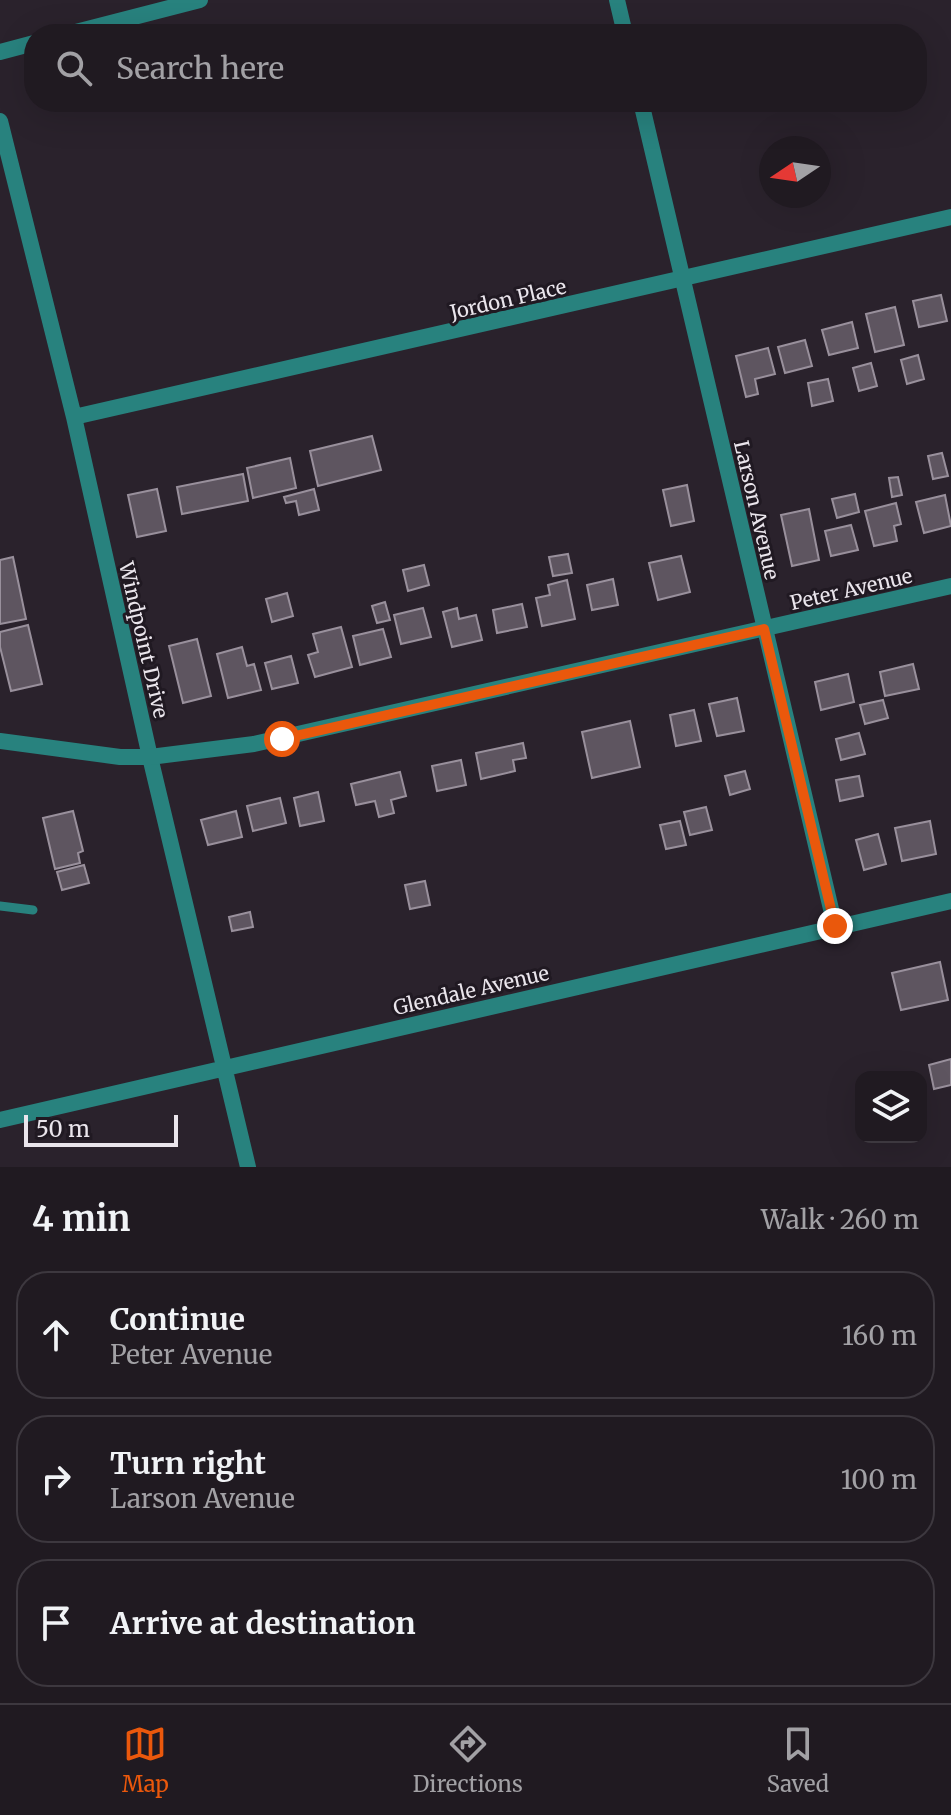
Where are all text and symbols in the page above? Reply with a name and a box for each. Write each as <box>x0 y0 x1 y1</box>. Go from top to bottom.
search box <box>24 24 927 112</box>
icon: search <box>52 46 96 90</box>
text: Search here <box>116 49 284 87</box>
north arrow <box>759 136 831 208</box>
street label: Jordon Place <box>446 273 569 325</box>
street label: Larson Avenue <box>729 438 785 582</box>
street label: Windpoint Drive <box>114 558 174 721</box>
street label: Peter Avenue <box>787 563 915 615</box>
route start <box>264 721 300 757</box>
route end <box>817 908 853 944</box>
street label: Glendale Avenue <box>391 960 551 1020</box>
map controls <box>855 1071 927 1143</box>
button: layers <box>855 1071 927 1143</box>
scale bar <box>24 1111 178 1147</box>
text: 50 m <box>36 1115 90 1143</box>
text: 4 min <box>32 1198 130 1240</box>
text: Walk · 260 m <box>761 1203 919 1236</box>
text: Continue <box>110 1300 245 1338</box>
icon: ahead <box>34 1313 78 1357</box>
text: 160 m <box>842 1319 917 1352</box>
text: Peter Avenue <box>110 1338 272 1371</box>
text: Turn right <box>110 1444 266 1482</box>
icon: right <box>34 1457 78 1501</box>
text: 100 m <box>841 1463 917 1496</box>
text: Larson Avenue <box>110 1482 295 1515</box>
icon: arrive <box>34 1601 78 1645</box>
text: Arrive at destination <box>110 1604 416 1642</box>
tab: Map <box>122 1722 169 1798</box>
tab: Directions <box>413 1722 523 1798</box>
tab: Saved <box>767 1722 829 1798</box>

